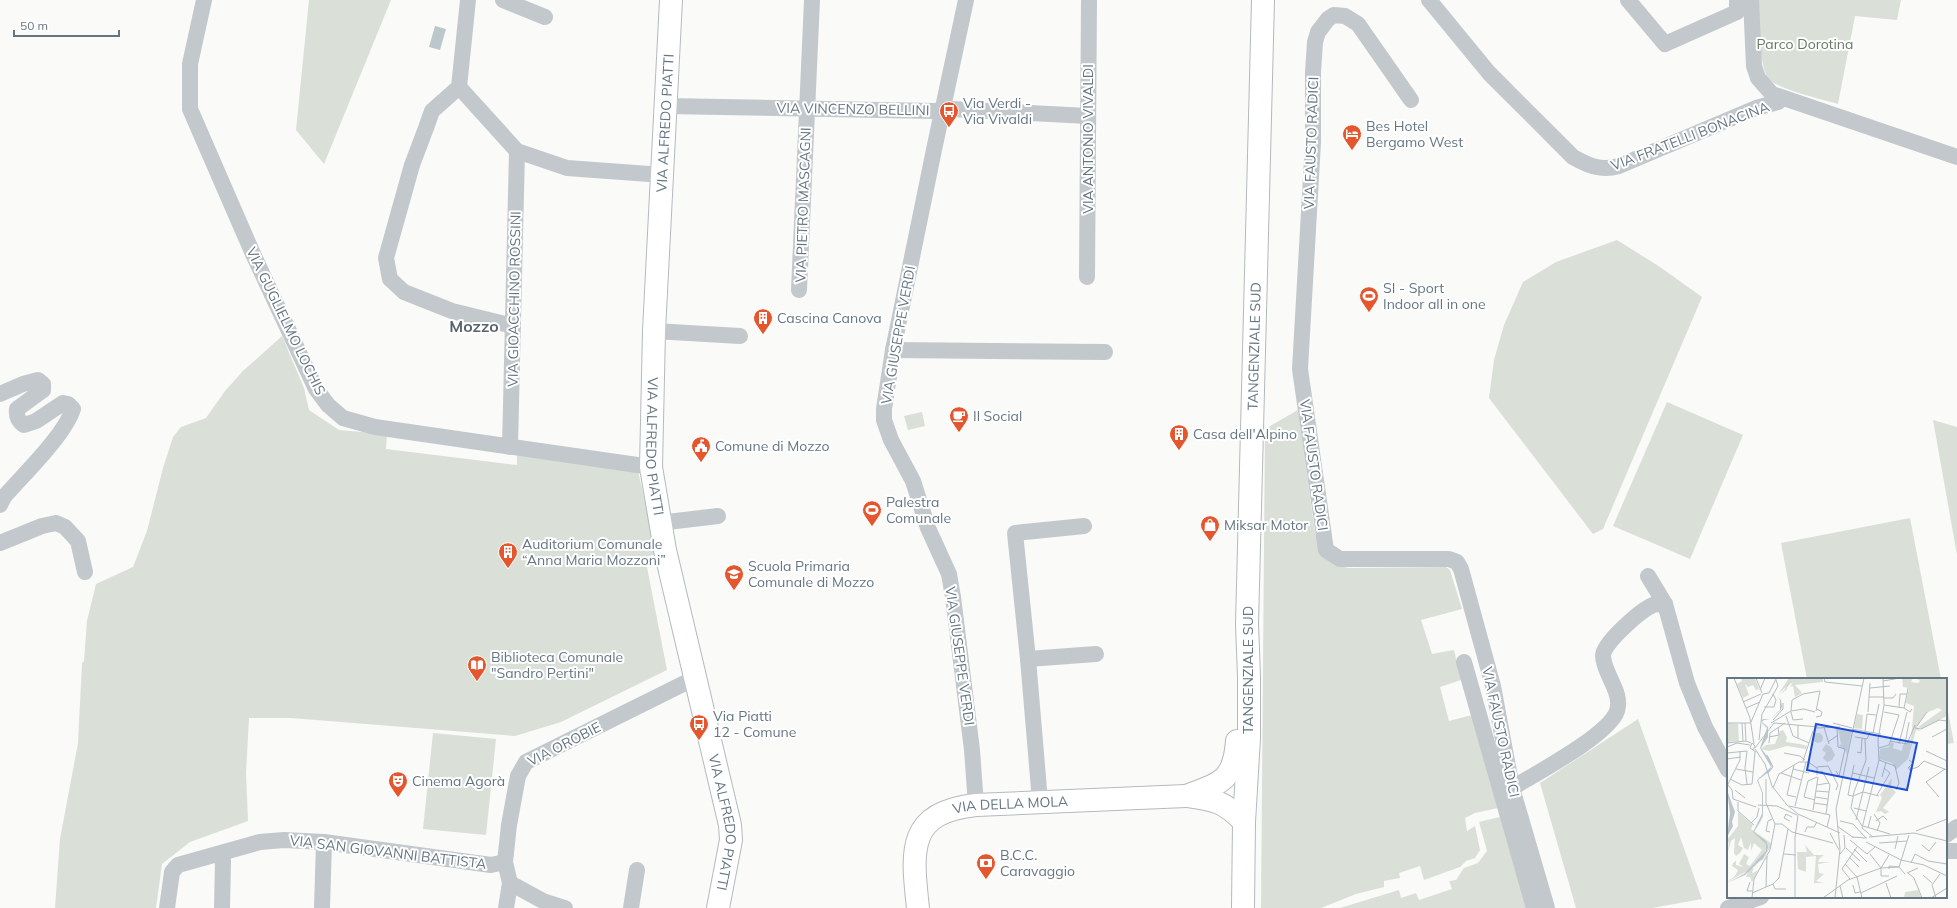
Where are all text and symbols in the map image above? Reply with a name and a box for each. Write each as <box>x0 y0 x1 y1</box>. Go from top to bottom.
scale bar <box>14 12 119 38</box>
text: 50 m <box>20 18 48 33</box>
park label: Parco Dorotina <box>1757 35 1853 53</box>
street label: VIA ALFREDO PIATTI <box>652 53 678 193</box>
street label: VIA ANTONIO VIVALDI <box>1079 64 1097 214</box>
street label: VIA FAUSTO RADICI <box>1300 76 1322 210</box>
place label: Via Verdi - Via Vivaldi <box>963 94 1032 128</box>
street label: VIA FRATELLI BONACINA <box>1608 97 1772 175</box>
street label: VIA VINCENZO BELLINI <box>776 99 930 119</box>
bus stop icon: Via Verdi - Via Vivaldi <box>938 100 960 128</box>
place label: Bes Hotel Bergamo West <box>1366 117 1463 151</box>
hotel icon: Bes Hotel Bergamo West <box>1341 123 1363 151</box>
street label: VIA PIETRO MASCAGNI <box>791 127 815 283</box>
street label: VIA GIOACCHINO ROSSINI <box>503 211 525 387</box>
street label: VIA GUGLIELMO LOCHIS <box>242 244 330 398</box>
street label: VIA GIUSEPPE VERDI <box>877 264 919 406</box>
place label: SI - Sport Indoor all in one <box>1383 279 1486 313</box>
street label: TANGENZIALE SUD <box>1243 282 1265 411</box>
sports icon: SI - Sport Indoor all in one <box>1358 285 1380 313</box>
building icon: Cascina Canova <box>752 307 774 335</box>
place label: Cascina Canova <box>777 309 882 327</box>
district label: Mozzo <box>449 316 499 336</box>
street label: VIA ALFREDO PIATTI <box>642 377 668 517</box>
street label: VIA FAUSTO RADICI <box>1296 398 1332 532</box>
cafe icon: Il Social <box>948 405 970 433</box>
place label: Il Social <box>973 407 1022 425</box>
building icon: Casa dell'Alpino <box>1168 423 1190 451</box>
place label: Casa dell'Alpino <box>1193 425 1297 443</box>
public building icon: Comune di Mozzo <box>690 435 712 463</box>
place label: Comune di Mozzo <box>715 437 830 455</box>
place label: Palestra Comunale <box>886 493 951 527</box>
sports icon: Palestra Comunale <box>861 499 883 527</box>
shop icon: Miksar Motor <box>1199 514 1221 542</box>
place label: Miksar Motor <box>1224 516 1309 534</box>
place label: Auditorium Comunale “Anna Maria Mozzoni” <box>522 535 666 569</box>
building icon: Auditorium Comunale “Anna Maria Mozzoni” <box>497 541 519 569</box>
place label: Scuola Primaria Comunale di Mozzo <box>748 557 874 591</box>
school or university icon: Scuola Primaria Comunale di Mozzo <box>723 563 745 591</box>
street label: VIA GIUSEPPE VERDI <box>941 585 979 727</box>
street label: TANGENZIALE SUD <box>1239 606 1257 734</box>
place label: Biblioteca Comunale "Sandro Pertini" <box>491 648 623 682</box>
library icon: Biblioteca Comunale "Sandro Pertini" <box>466 654 488 682</box>
street label: VIA FAUSTO RADICI <box>1478 665 1524 799</box>
inset map <box>1727 678 1947 898</box>
place label: Via Piatti 12 - Comune <box>713 707 796 741</box>
bus stop icon: Via Piatti 12 - Comune <box>688 713 710 741</box>
street label: VIA OROBIE <box>524 718 604 770</box>
street label: VIA ALFREDO PIATTI <box>705 752 740 892</box>
theatre icon: Cinema Agorà <box>387 770 409 798</box>
place label: Cinema Agorà <box>412 772 505 790</box>
street label: VIA DELLA MOLA <box>951 792 1069 818</box>
street label: VIA SAN GIOVANNI BATTISTA <box>289 831 488 873</box>
place label: B.C.C. Caravaggio <box>1000 846 1075 880</box>
bank icon: B.C.C. Caravaggio <box>975 852 997 880</box>

